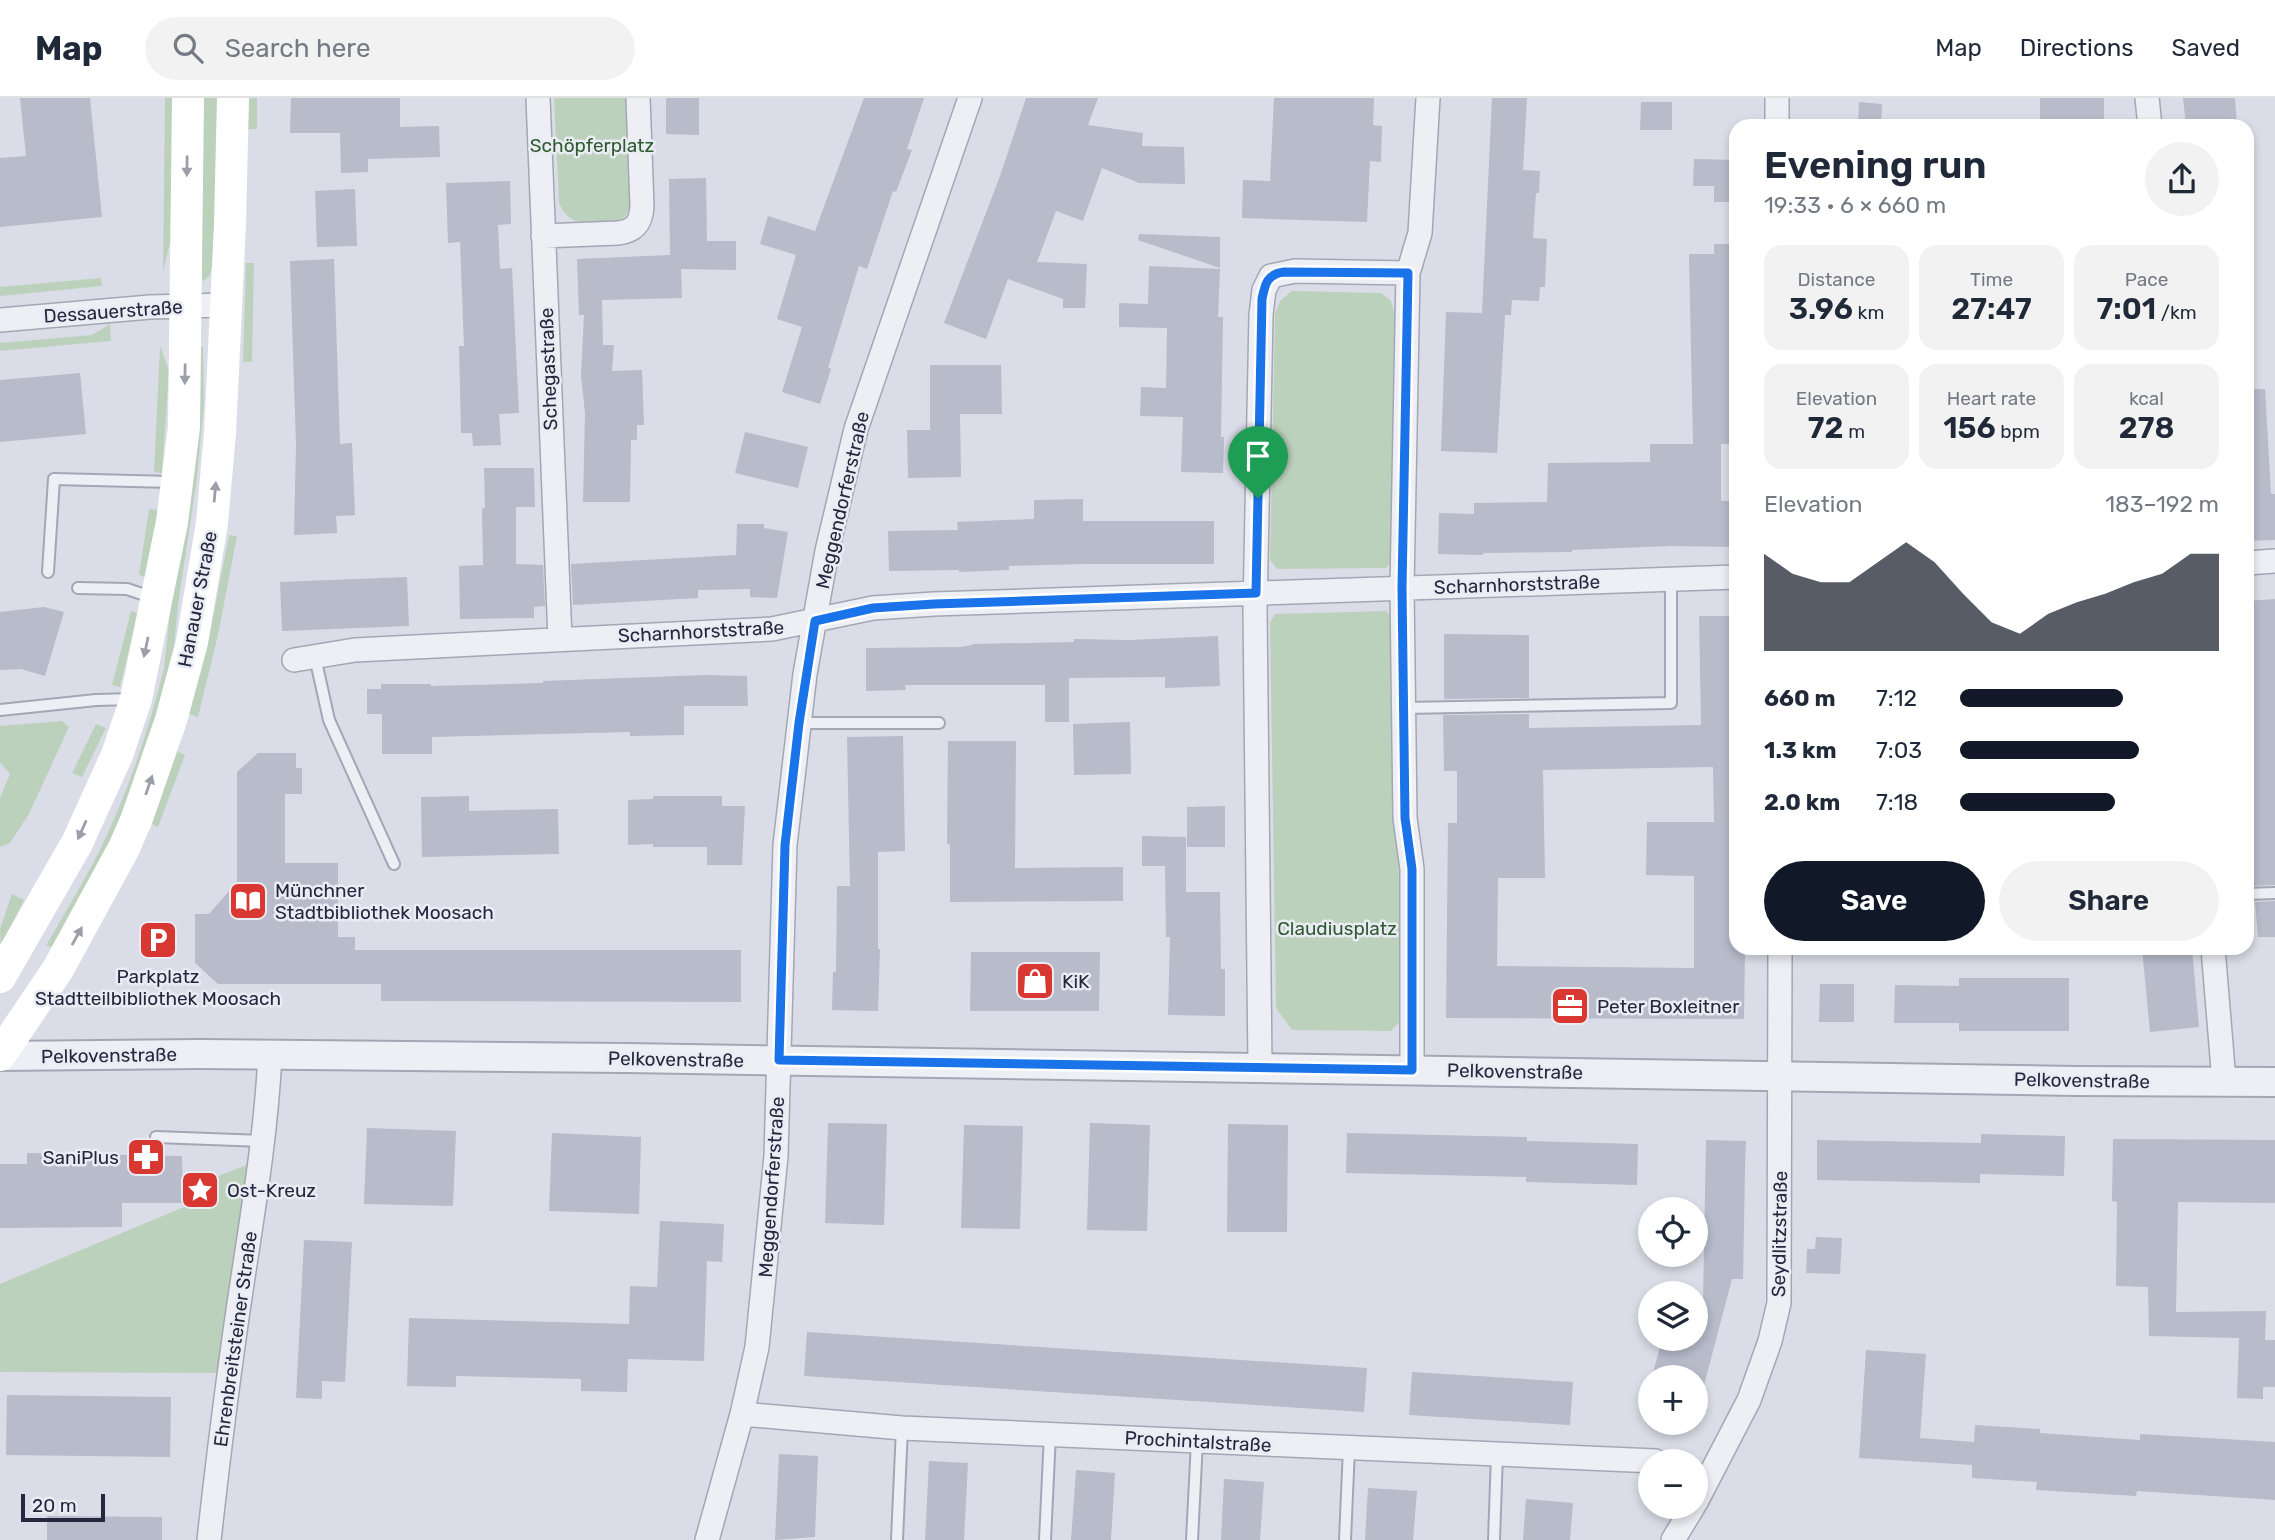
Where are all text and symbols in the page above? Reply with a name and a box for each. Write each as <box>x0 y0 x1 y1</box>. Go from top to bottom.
search box <box>145 17 635 80</box>
text: Map <box>35 29 103 68</box>
icon: search <box>169 29 207 67</box>
text: Search here <box>225 33 370 64</box>
text: Map <box>1935 34 1982 62</box>
text: Directions <box>2020 34 2133 62</box>
text: Saved <box>2171 34 2240 62</box>
park label: Schöpferplatz <box>530 134 654 157</box>
text: Evening run <box>1764 142 1987 188</box>
button: share <box>2145 142 2219 216</box>
one-way arrow <box>182 155 193 177</box>
text: 19:33 · 6 × 660 m <box>1764 191 1946 219</box>
text: Distance <box>1798 268 1875 291</box>
text: Time <box>1970 268 2013 291</box>
text: Pace <box>2125 268 2168 291</box>
text: 3.96 <box>1789 291 1853 327</box>
text: 27:47 <box>1951 291 2032 327</box>
text: 7:01 <box>2096 291 2156 327</box>
street label: Dessauerstraße <box>43 295 183 328</box>
text: km <box>1853 301 1884 324</box>
text: /km <box>2156 301 2197 324</box>
street label: Schegastraße <box>535 307 562 431</box>
one-way arrow <box>179 363 191 385</box>
text: Elevation <box>1796 387 1877 410</box>
text: Heart rate <box>1947 387 2036 410</box>
text: kcal <box>2129 387 2164 410</box>
street label: Meggendorferstraße <box>811 409 874 591</box>
text: 72 <box>1808 410 1844 446</box>
text: 156 <box>1943 410 1996 446</box>
text: 278 <box>2119 410 2174 446</box>
text: m <box>1844 420 1865 443</box>
text: bpm <box>1996 420 2040 443</box>
pin <box>1228 426 1288 498</box>
icon: arrive <box>1239 437 1277 475</box>
one-way arrow <box>210 481 221 503</box>
text: Elevation <box>1764 490 1863 518</box>
text: 183–192 m <box>2105 490 2219 518</box>
street label: Hanauer Straße <box>173 529 222 669</box>
street label: Scharnhorststraße <box>1433 570 1601 599</box>
street label: Scharnhorststraße <box>617 616 785 647</box>
one-way arrow <box>141 636 152 658</box>
text: 660 m <box>1764 684 1836 712</box>
text: 7:12 <box>1876 684 1917 712</box>
text: 1.3 km <box>1764 736 1837 764</box>
text: 7:03 <box>1876 736 1922 764</box>
one-way arrow <box>144 774 154 795</box>
text: 2.0 km <box>1764 788 1840 816</box>
text: 7:18 <box>1876 788 1918 816</box>
one-way arrow <box>77 820 88 841</box>
button: Save <box>1764 861 1985 941</box>
button: Share <box>1999 861 2219 941</box>
place label: Münchner Stadtbibliothek Moosach <box>275 879 494 924</box>
library icon: Münchner Stadtbibliothek Moosach <box>227 880 269 922</box>
park label: Claudiusplatz <box>1277 917 1397 940</box>
parking icon: Parkplatz Stadtteilbibliothek Moosach <box>137 919 179 961</box>
one-way arrow <box>71 926 83 946</box>
shop icon: KiK <box>1014 960 1056 1002</box>
place label: Parkplatz Stadtteilbibliothek Moosach <box>35 965 281 1010</box>
place label: KiK <box>1062 970 1090 993</box>
office icon: Peter Boxleitner <box>1549 985 1591 1027</box>
place label: Peter Boxleitner <box>1597 995 1740 1018</box>
street label: Pelkovenstraße <box>41 1043 177 1068</box>
street label: Pelkovenstraße <box>608 1047 744 1072</box>
street label: Pelkovenstraße <box>1447 1059 1583 1084</box>
street label: Pelkovenstraße <box>2014 1068 2150 1093</box>
street label: Meggendorferstraße <box>754 1096 789 1278</box>
pharmacy icon: SaniPlus <box>125 1136 167 1178</box>
place label: SaniPlus <box>43 1146 119 1169</box>
place icon: Ost-Kreuz <box>179 1169 221 1211</box>
street label: Seydlitzstraße <box>1767 1171 1792 1297</box>
place label: Ost-Kreuz <box>227 1179 316 1202</box>
map controls <box>1638 1197 1708 1519</box>
button: locate <box>1638 1197 1708 1267</box>
street label: Ehrenbreitsteiner Straße <box>209 1230 262 1449</box>
button: layers <box>1638 1281 1708 1351</box>
button: + <box>1638 1365 1708 1435</box>
street label: Prochintalstraße <box>1124 1426 1272 1457</box>
button: − <box>1638 1449 1708 1519</box>
scale bar <box>21 1491 105 1523</box>
text: 20 m <box>32 1494 77 1517</box>

